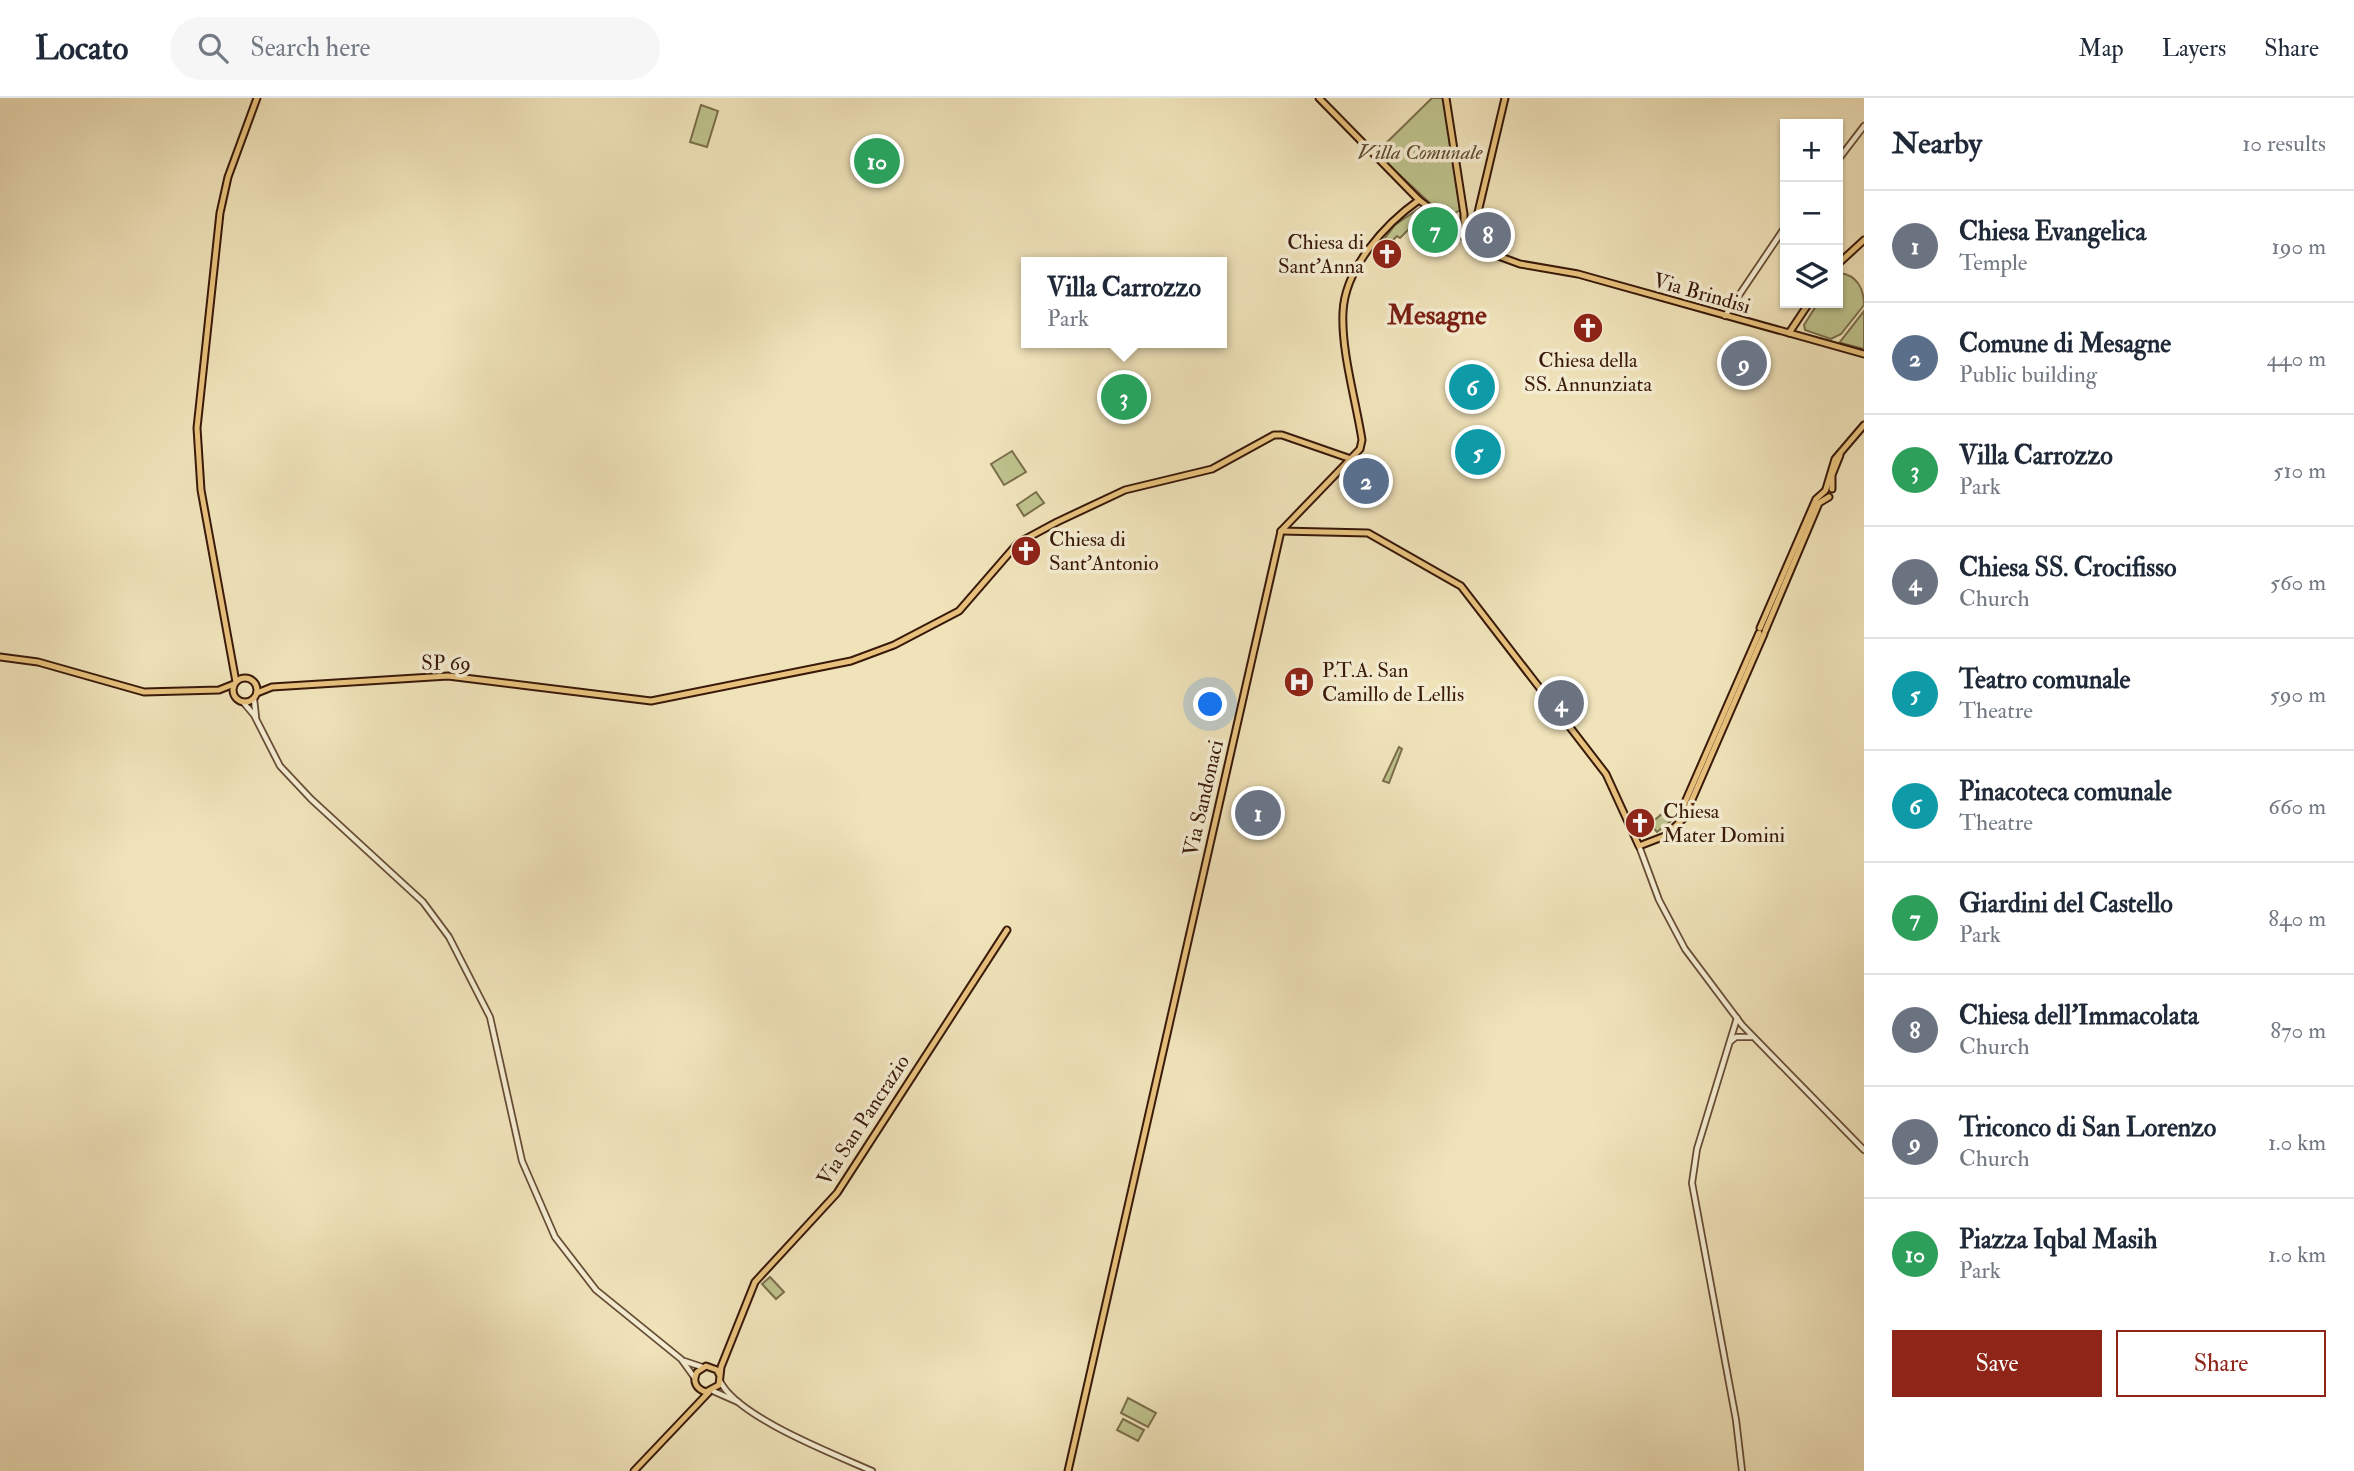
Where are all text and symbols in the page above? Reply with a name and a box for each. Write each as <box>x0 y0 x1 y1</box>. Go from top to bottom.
search box <box>170 17 660 80</box>
text: Locato <box>35 28 128 69</box>
icon: search <box>194 29 232 67</box>
text: Search here <box>250 32 370 64</box>
text: Map <box>2079 33 2124 64</box>
text: Layers <box>2162 33 2226 64</box>
text: Share <box>2264 33 2319 64</box>
map controls <box>1780 119 1843 308</box>
button: + <box>1780 119 1843 182</box>
text: Nearby <box>1892 125 1982 162</box>
text: 10 results <box>2242 129 2326 158</box>
pin: 10 <box>854 135 900 187</box>
park label: Villa Comunale <box>1358 139 1483 166</box>
button: − <box>1780 182 1843 245</box>
pin: 7 <box>1412 204 1458 256</box>
pin: 8 <box>1465 209 1511 261</box>
text: Chiesa Evangelica <box>1959 216 2146 248</box>
place label: Chiesa di Sant'Anna <box>1278 229 1364 280</box>
text: 1 <box>1911 232 1919 261</box>
text: 190 m <box>2272 232 2326 261</box>
church icon: Chiesa di Sant'Anna <box>1370 237 1404 271</box>
button: layers <box>1780 245 1843 308</box>
text: Temple <box>1959 248 2027 277</box>
popup <box>1021 257 1227 348</box>
street label: Via Brindisi <box>1650 267 1754 320</box>
text: Villa Carrozzo <box>1047 272 1201 304</box>
district label: Mesagne <box>1386 298 1487 333</box>
text: Park <box>1047 304 1089 333</box>
church icon: Chiesa della SS. Annunziata <box>1571 311 1605 345</box>
text: Comune di Mesagne <box>1959 328 2171 360</box>
pin: 9 <box>1721 337 1767 389</box>
text: 2 <box>1909 344 1921 373</box>
text: 440 m <box>2267 344 2326 373</box>
place label: Chiesa della SS. Annunziata <box>1524 347 1652 398</box>
text: Public building <box>1959 360 2097 389</box>
pin: 6 <box>1449 361 1495 413</box>
pin: 3 <box>1101 371 1147 423</box>
pin: 5 <box>1455 426 1501 478</box>
text: Villa Carrozzo <box>1959 440 2113 472</box>
pin: 2 <box>1343 455 1389 507</box>
text: 3 <box>1911 456 1919 485</box>
text: 510 m <box>2273 456 2326 485</box>
text: Park <box>1959 472 2001 501</box>
place label: Chiesa di Sant'Antonio <box>1049 526 1159 577</box>
church icon: Chiesa di Sant'Antonio <box>1009 534 1043 568</box>
text: Chiesa SS. Crocifisso <box>1959 552 2177 584</box>
text: 4 <box>1909 568 1921 597</box>
text: 560 m <box>2270 568 2326 597</box>
text: Church <box>1959 584 2029 613</box>
street label: SP 69 <box>421 650 471 677</box>
place label: P.T.A. San Camillo de Lellis <box>1322 657 1464 708</box>
text: Teatro comunale <box>1959 664 2130 696</box>
hospital icon: P.T.A. San Camillo de Lellis <box>1282 665 1316 699</box>
pin: 4 <box>1538 677 1584 729</box>
text: 5 <box>1910 680 1920 709</box>
text: 590 m <box>2270 680 2326 709</box>
your location <box>1193 687 1227 721</box>
text: Theatre <box>1959 696 2033 725</box>
street label: Via Sandonaci <box>1177 737 1230 859</box>
text: Pinacoteca comunale <box>1959 776 2172 808</box>
pin: 1 <box>1235 787 1281 839</box>
text: 6 <box>1909 792 1921 821</box>
text: 660 m <box>2268 792 2326 821</box>
place label: Chiesa Mater Domini <box>1663 798 1786 849</box>
church icon: Chiesa Mater Domini <box>1623 806 1657 840</box>
text: Theatre <box>1959 808 2033 837</box>
text: Giardini del Castello <box>1959 888 2173 920</box>
text: 7 <box>1910 904 1920 933</box>
text: 840 m <box>2268 904 2326 933</box>
text: Park <box>1959 920 2001 949</box>
text: Chiesa dell'Immacolata <box>1959 1000 2199 1032</box>
text: 8 <box>1910 1016 1920 1045</box>
text: 870 m <box>2270 1016 2326 1045</box>
text: Church <box>1959 1032 2029 1061</box>
street label: Via San Pancrazio <box>811 1050 916 1191</box>
text: Triconco di San Lorenzo <box>1959 1112 2216 1144</box>
text: 9 <box>1909 1128 1921 1157</box>
text: 1.0 km <box>2268 1128 2326 1157</box>
text: Church <box>1959 1144 2029 1173</box>
text: Piazza Iqbal Masih <box>1959 1224 2157 1256</box>
text: 10 <box>1905 1240 1925 1269</box>
text: 1.0 km <box>2268 1240 2326 1269</box>
text: Park <box>1959 1256 2001 1285</box>
button: Save <box>1892 1330 2102 1397</box>
button: Share <box>2116 1330 2326 1397</box>

